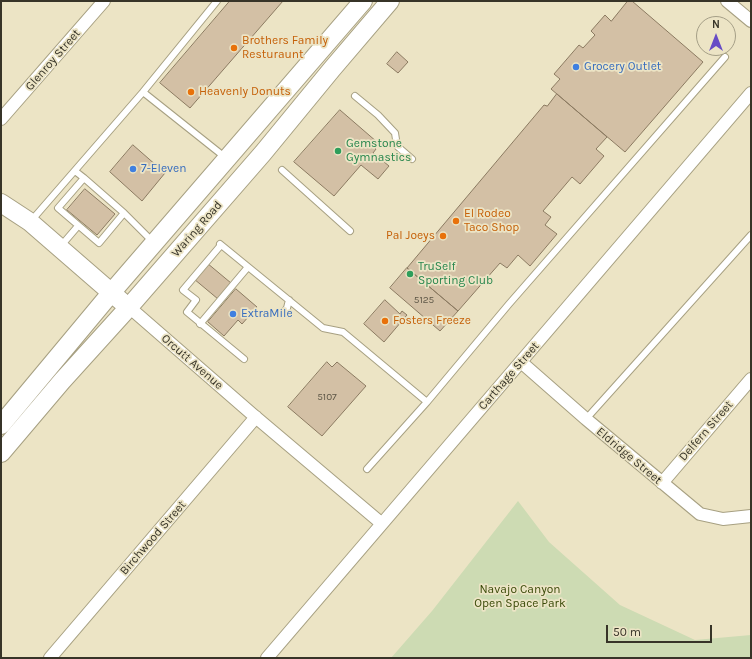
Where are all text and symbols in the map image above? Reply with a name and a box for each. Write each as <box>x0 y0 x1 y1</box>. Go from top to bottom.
north arrow <box>696 16 736 56</box>
text: N <box>712 18 720 31</box>
street label: Glenroy Street <box>22 26 84 94</box>
place label: Brothers Family Resturaunt <box>242 34 328 62</box>
marker: Brothers Family Resturaunt <box>229 43 239 53</box>
place label: Grocery Outlet <box>584 60 661 74</box>
marker: Grocery Outlet <box>571 62 581 72</box>
place label: Heavenly Donuts <box>199 85 291 99</box>
marker: Heavenly Donuts <box>186 87 196 97</box>
place label: Gemstone Gymnastics <box>346 137 411 165</box>
marker: Gemstone Gymnastics <box>333 146 343 156</box>
place label: 7-Eleven <box>141 162 187 176</box>
marker: 7-Eleven <box>128 164 138 174</box>
street label: Waring Road <box>169 198 225 260</box>
place label: El Rodeo Taco Shop <box>464 207 519 235</box>
marker: El Rodeo Taco Shop <box>451 216 461 226</box>
place label: Pal Joeys <box>386 229 435 243</box>
marker: Pal Joeys <box>438 231 448 241</box>
place label: TruSelf Sporting Club <box>418 260 493 288</box>
marker: TruSelf Sporting Club <box>405 269 415 279</box>
house number: 5125 <box>414 294 434 306</box>
place label: ExtraMile <box>241 307 293 321</box>
marker: ExtraMile <box>228 309 238 319</box>
place label: Fosters Freeze <box>393 314 471 328</box>
marker: Fosters Freeze <box>380 316 390 326</box>
street label: Orcutt Avenue <box>158 331 226 393</box>
street label: Carthage Street <box>476 339 542 413</box>
house number: 5107 <box>317 391 337 403</box>
street label: Delfern Street <box>676 398 736 464</box>
street label: Eldridge Street <box>593 424 665 488</box>
street label: Birchwood Street <box>117 498 189 578</box>
park label: Navajo Canyon Open Space Park <box>474 583 566 611</box>
scale bar <box>608 617 714 643</box>
text: 50 m <box>613 625 641 639</box>

